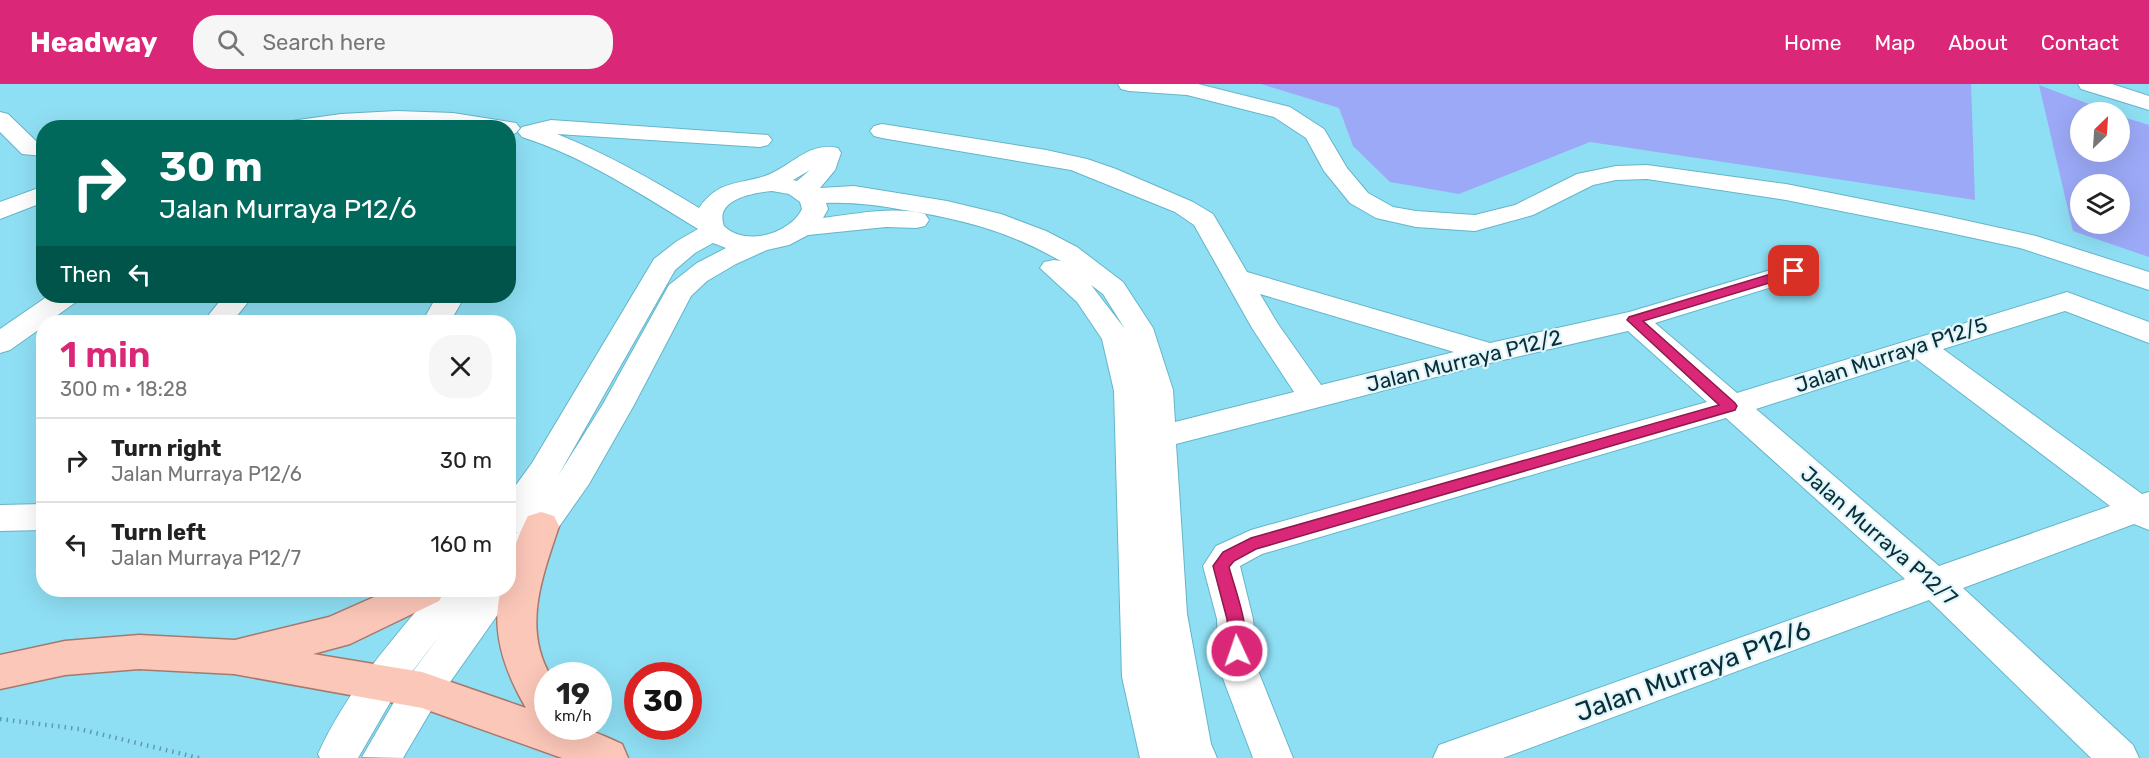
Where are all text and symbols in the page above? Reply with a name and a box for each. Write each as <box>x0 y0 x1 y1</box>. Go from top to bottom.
search box <box>193 15 613 69</box>
text: Headway <box>30 26 157 59</box>
icon: search <box>214 26 247 59</box>
text: Search here <box>262 29 386 56</box>
text: Home <box>1784 30 1841 55</box>
text: Map <box>1874 30 1915 55</box>
text: About <box>1948 30 2008 55</box>
text: Contact <box>2041 30 2119 55</box>
north arrow <box>2070 102 2130 162</box>
map controls <box>2070 102 2130 234</box>
text: 30 m <box>159 142 263 192</box>
icon: right <box>60 144 138 222</box>
button: layers <box>2070 174 2130 234</box>
text: Jalan Murraya P12/6 <box>159 193 416 225</box>
pin <box>1768 245 1819 296</box>
icon: arrive <box>1777 254 1810 287</box>
icon: left <box>123 258 156 291</box>
text: Then <box>60 261 111 288</box>
street label: Jalan Murraya P12/5 <box>1791 312 1990 397</box>
street label: Jalan Murraya P12/2 <box>1363 324 1564 397</box>
text: 1 min <box>60 333 151 376</box>
button: close <box>429 335 492 398</box>
text: 300 m · 18:28 <box>60 377 187 401</box>
text: Turn right <box>111 435 221 462</box>
icon: right <box>60 444 93 477</box>
text: 30 m <box>440 447 492 474</box>
street label: Jalan Murraya P12/7 <box>1796 461 1963 611</box>
text: Jalan Murraya P12/6 <box>111 462 302 486</box>
text: Turn left <box>111 519 206 546</box>
icon: left <box>60 528 93 561</box>
text: 160 m <box>430 531 492 558</box>
text: Jalan Murraya P12/7 <box>111 546 301 570</box>
street label: Jalan Murraya P12/6 <box>1571 615 1815 728</box>
position arrow <box>1205 619 1269 683</box>
speed limit sign: 30 <box>624 662 702 740</box>
text: 19 <box>556 676 590 712</box>
text: km/h <box>554 707 592 725</box>

